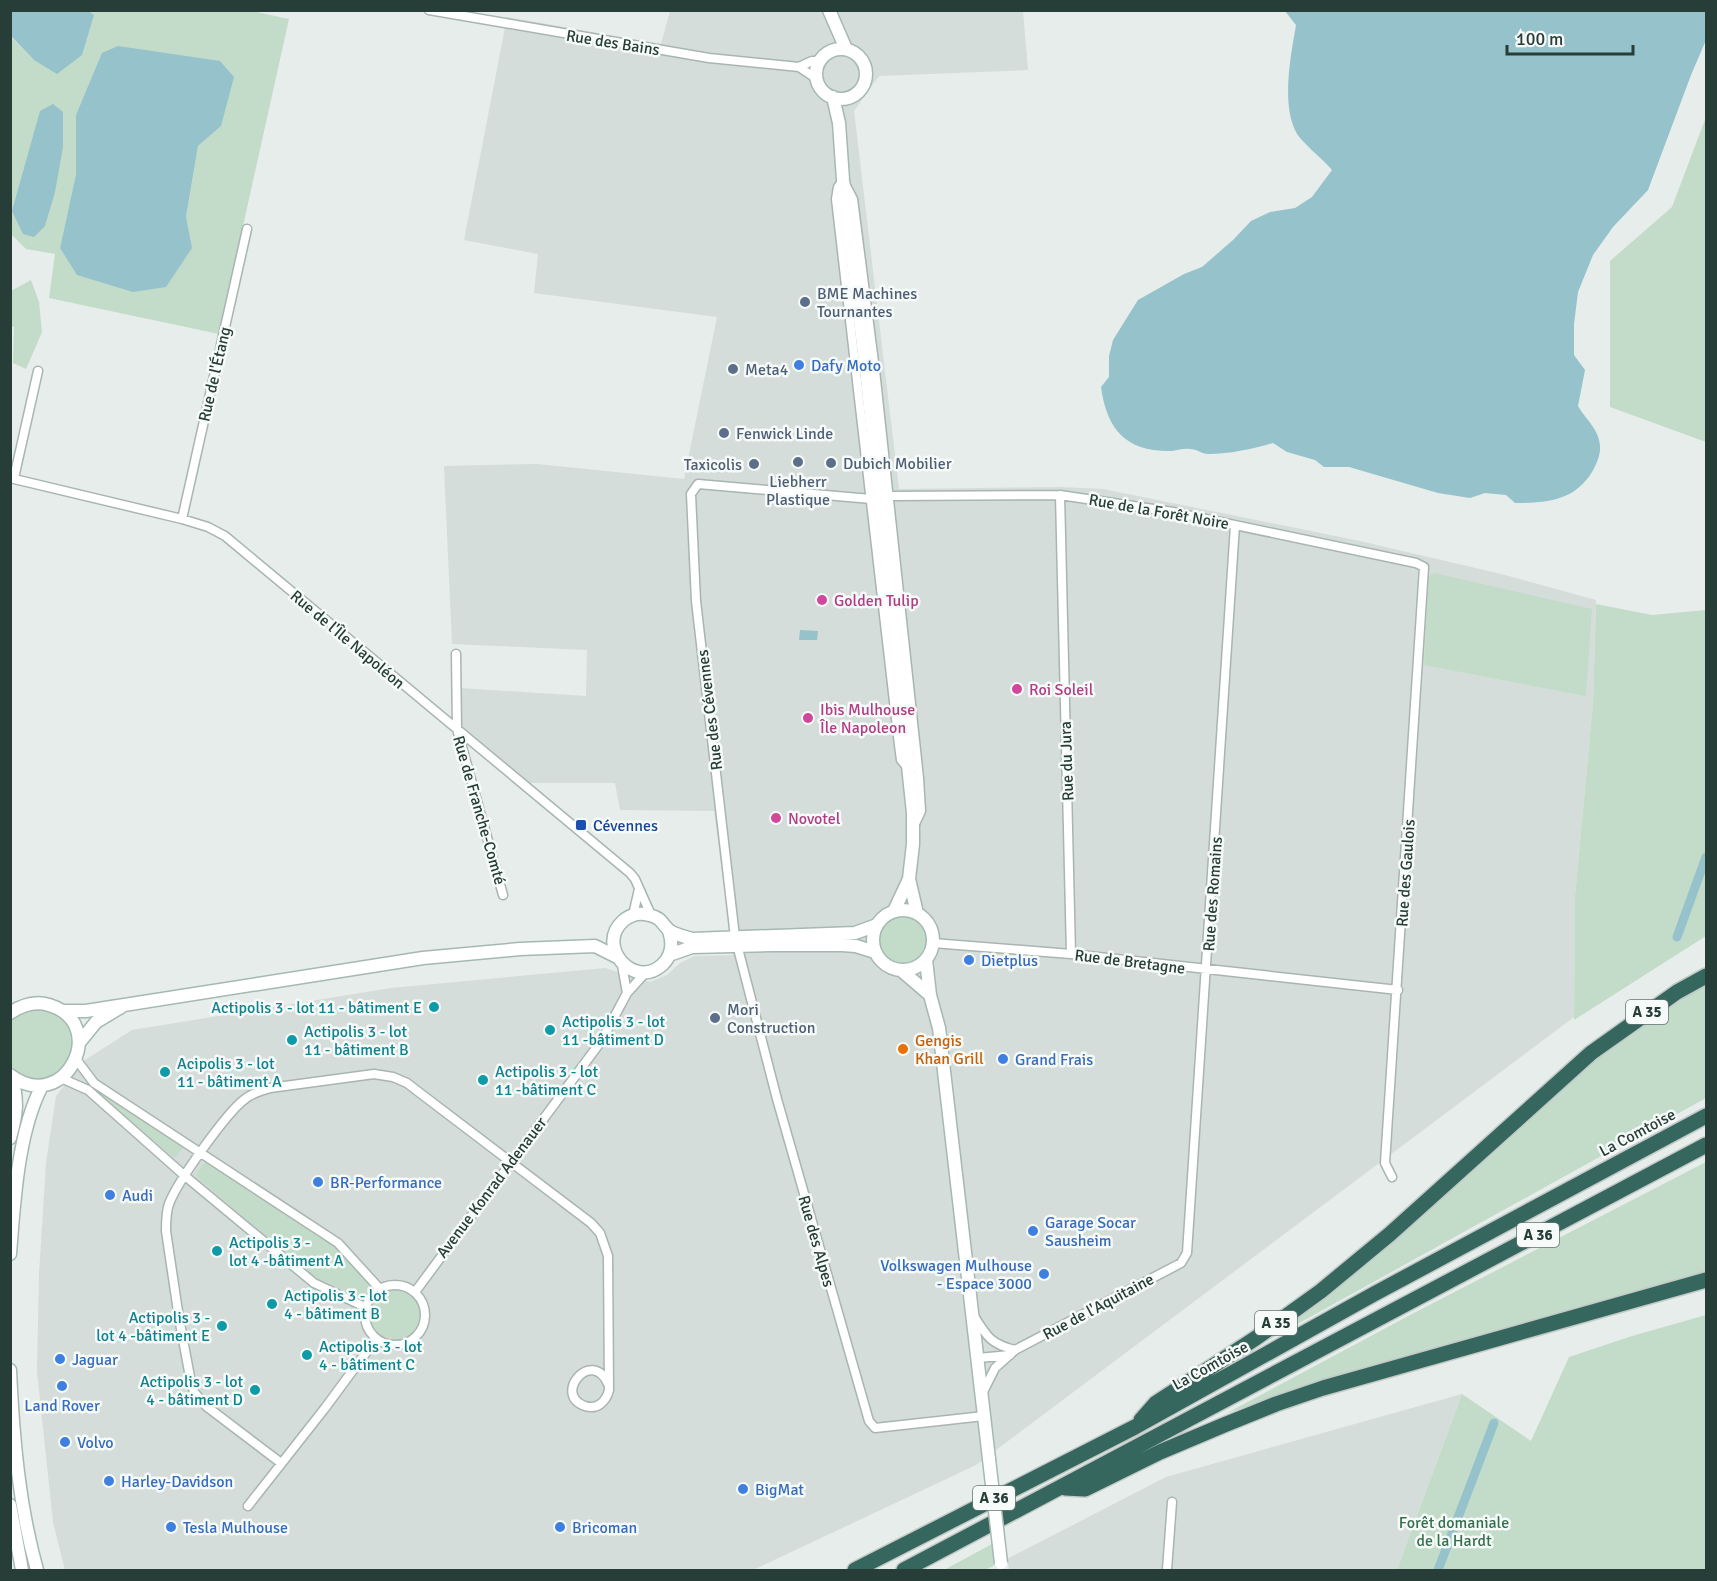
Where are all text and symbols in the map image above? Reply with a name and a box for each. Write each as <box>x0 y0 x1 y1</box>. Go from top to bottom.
scale bar <box>1507 18 1633 56</box>
street label: Rue des Bains <box>565 26 661 60</box>
text: 100 m <box>1516 28 1563 50</box>
place label: BME Machines Tournantes <box>817 284 917 322</box>
marker: BME Machines Tournantes <box>798 295 812 309</box>
street label: Rue de l'Étang <box>194 325 236 424</box>
place label: Dafy Moto <box>811 356 881 376</box>
marker: Dafy Moto <box>792 358 806 372</box>
place label: Meta4 <box>745 360 789 380</box>
marker: Meta4 <box>726 362 740 376</box>
place label: Fenwick Linde <box>736 424 833 444</box>
marker: Fenwick Linde <box>717 426 731 440</box>
place label: Dubich Mobilier <box>843 454 952 474</box>
place label: Taxicolis <box>684 455 742 475</box>
marker: Liebherr Plastique <box>791 455 805 469</box>
marker: Dubich Mobilier <box>824 456 838 470</box>
marker: Taxicolis <box>747 457 761 471</box>
place label: Liebherr Plastique <box>766 472 830 510</box>
street label: Rue de la Forêt Noire <box>1087 490 1230 534</box>
street label: Rue de l'Île Napoléon <box>286 586 409 693</box>
place label: Golden Tulip <box>834 591 919 611</box>
marker: Golden Tulip <box>815 593 829 607</box>
street label: Rue des Cévennes <box>693 648 727 771</box>
place label: Roi Soleil <box>1029 680 1094 700</box>
marker: Roi Soleil <box>1010 682 1024 696</box>
place label: Ibis Mulhouse Île Napoleon <box>819 700 915 738</box>
marker: Ibis Mulhouse Île Napoleon <box>801 711 815 725</box>
street label: Rue du Jura <box>1056 721 1078 801</box>
street label: Rue de Franche-Comté <box>448 733 510 887</box>
place label: Novotel <box>788 809 841 829</box>
marker: Novotel <box>769 811 783 825</box>
place label: Cévennes <box>593 816 658 836</box>
marker: Cévennes <box>574 818 588 832</box>
street label: Rue des Gaulois <box>1392 819 1420 928</box>
street label: Rue des Romains <box>1199 836 1227 952</box>
street label: Rue de Bretagne <box>1073 945 1186 979</box>
place label: Dietplus <box>981 951 1038 971</box>
marker: Dietplus <box>962 953 976 967</box>
place label: Actipolis 3 - lot 11 - bâtiment E <box>211 998 422 1018</box>
marker: Actipolis 3 - lot 11 - bâtiment E <box>427 1000 441 1014</box>
place label: Mori Construction <box>727 1000 815 1038</box>
road number: A 35 <box>1626 1000 1668 1024</box>
marker: Mori Construction <box>708 1011 722 1025</box>
place label: Actipolis 3 - lot 11 -bâtiment D <box>562 1012 666 1050</box>
place label: Actipolis 3 - lot 11 - bâtiment B <box>304 1022 409 1060</box>
marker: Actipolis 3 - lot 11 -bâtiment D <box>543 1023 557 1037</box>
place label: Gengis Khan Grill <box>915 1031 984 1069</box>
marker: Actipolis 3 - lot 11 - bâtiment B <box>285 1033 299 1047</box>
marker: Gengis Khan Grill <box>896 1042 910 1056</box>
place label: Grand Frais <box>1015 1050 1093 1070</box>
marker: Grand Frais <box>996 1052 1010 1066</box>
place label: Acipolis 3 - lot 11 - bâtiment A <box>177 1054 282 1092</box>
place label: Actipolis 3 - lot 11 -bâtiment C <box>495 1062 599 1100</box>
marker: Acipolis 3 - lot 11 - bâtiment A <box>158 1065 172 1079</box>
marker: Actipolis 3 - lot 11 -bâtiment C <box>476 1073 490 1087</box>
street label: La Comtoise <box>1596 1104 1679 1161</box>
street label: Avenue Konrad Adenauer <box>432 1113 551 1262</box>
place label: BR-Performance <box>330 1173 442 1193</box>
marker: BR-Performance <box>311 1175 325 1189</box>
place label: Audi <box>122 1186 153 1206</box>
marker: Audi <box>103 1188 117 1202</box>
street label: Rue des Alpes <box>793 1193 839 1289</box>
place label: Garage Socar Sausheim <box>1045 1213 1136 1251</box>
road number: A 36 <box>1517 1223 1559 1247</box>
marker: Garage Socar Sausheim <box>1026 1224 1040 1238</box>
place label: Actipolis 3 - lot 4 -bâtiment A <box>229 1233 344 1271</box>
marker: Actipolis 3 - lot 4 -bâtiment A <box>210 1244 224 1258</box>
place label: Volkswagen Mulhouse - Espace 3000 <box>880 1256 1032 1294</box>
marker: Volkswagen Mulhouse - Espace 3000 <box>1037 1267 1051 1281</box>
street label: Rue de l'Aquitaine <box>1040 1269 1157 1345</box>
place label: Actipolis 3 - lot 4 - bâtiment B <box>284 1286 388 1324</box>
marker: Actipolis 3 - lot 4 - bâtiment B <box>265 1297 279 1311</box>
place label: Actipolis 3 - lot 4 -bâtiment E <box>96 1308 210 1346</box>
road number: A 35 <box>1255 1311 1297 1335</box>
marker: Actipolis 3 - lot 4 -bâtiment E <box>215 1319 229 1333</box>
place label: Actipolis 3 - lot 4 - bâtiment C <box>319 1337 423 1375</box>
street label: La Comtoise <box>1169 1337 1252 1395</box>
marker: Actipolis 3 - lot 4 - bâtiment C <box>300 1348 314 1362</box>
place label: Jaguar <box>72 1350 118 1370</box>
marker: Jaguar <box>53 1352 67 1366</box>
place label: Actipolis 3 - lot 4 - bâtiment D <box>140 1372 243 1410</box>
marker: Land Rover <box>55 1379 69 1393</box>
marker: Actipolis 3 - lot 4 - bâtiment D <box>248 1383 262 1397</box>
place label: Land Rover <box>24 1396 100 1416</box>
place label: Volvo <box>77 1433 114 1453</box>
marker: Volvo <box>58 1435 72 1449</box>
place label: Harley-Davidson <box>121 1472 233 1492</box>
marker: Harley-Davidson <box>102 1474 116 1488</box>
place label: BigMat <box>755 1480 804 1500</box>
marker: BigMat <box>736 1482 750 1496</box>
road number: A 36 <box>973 1486 1015 1510</box>
park label: Forêt domaniale de la Hardt <box>1399 1513 1509 1551</box>
place label: Tesla Mulhouse <box>183 1518 288 1538</box>
place label: Bricoman <box>572 1518 637 1538</box>
marker: Tesla Mulhouse <box>164 1520 178 1534</box>
marker: Bricoman <box>553 1520 567 1534</box>

